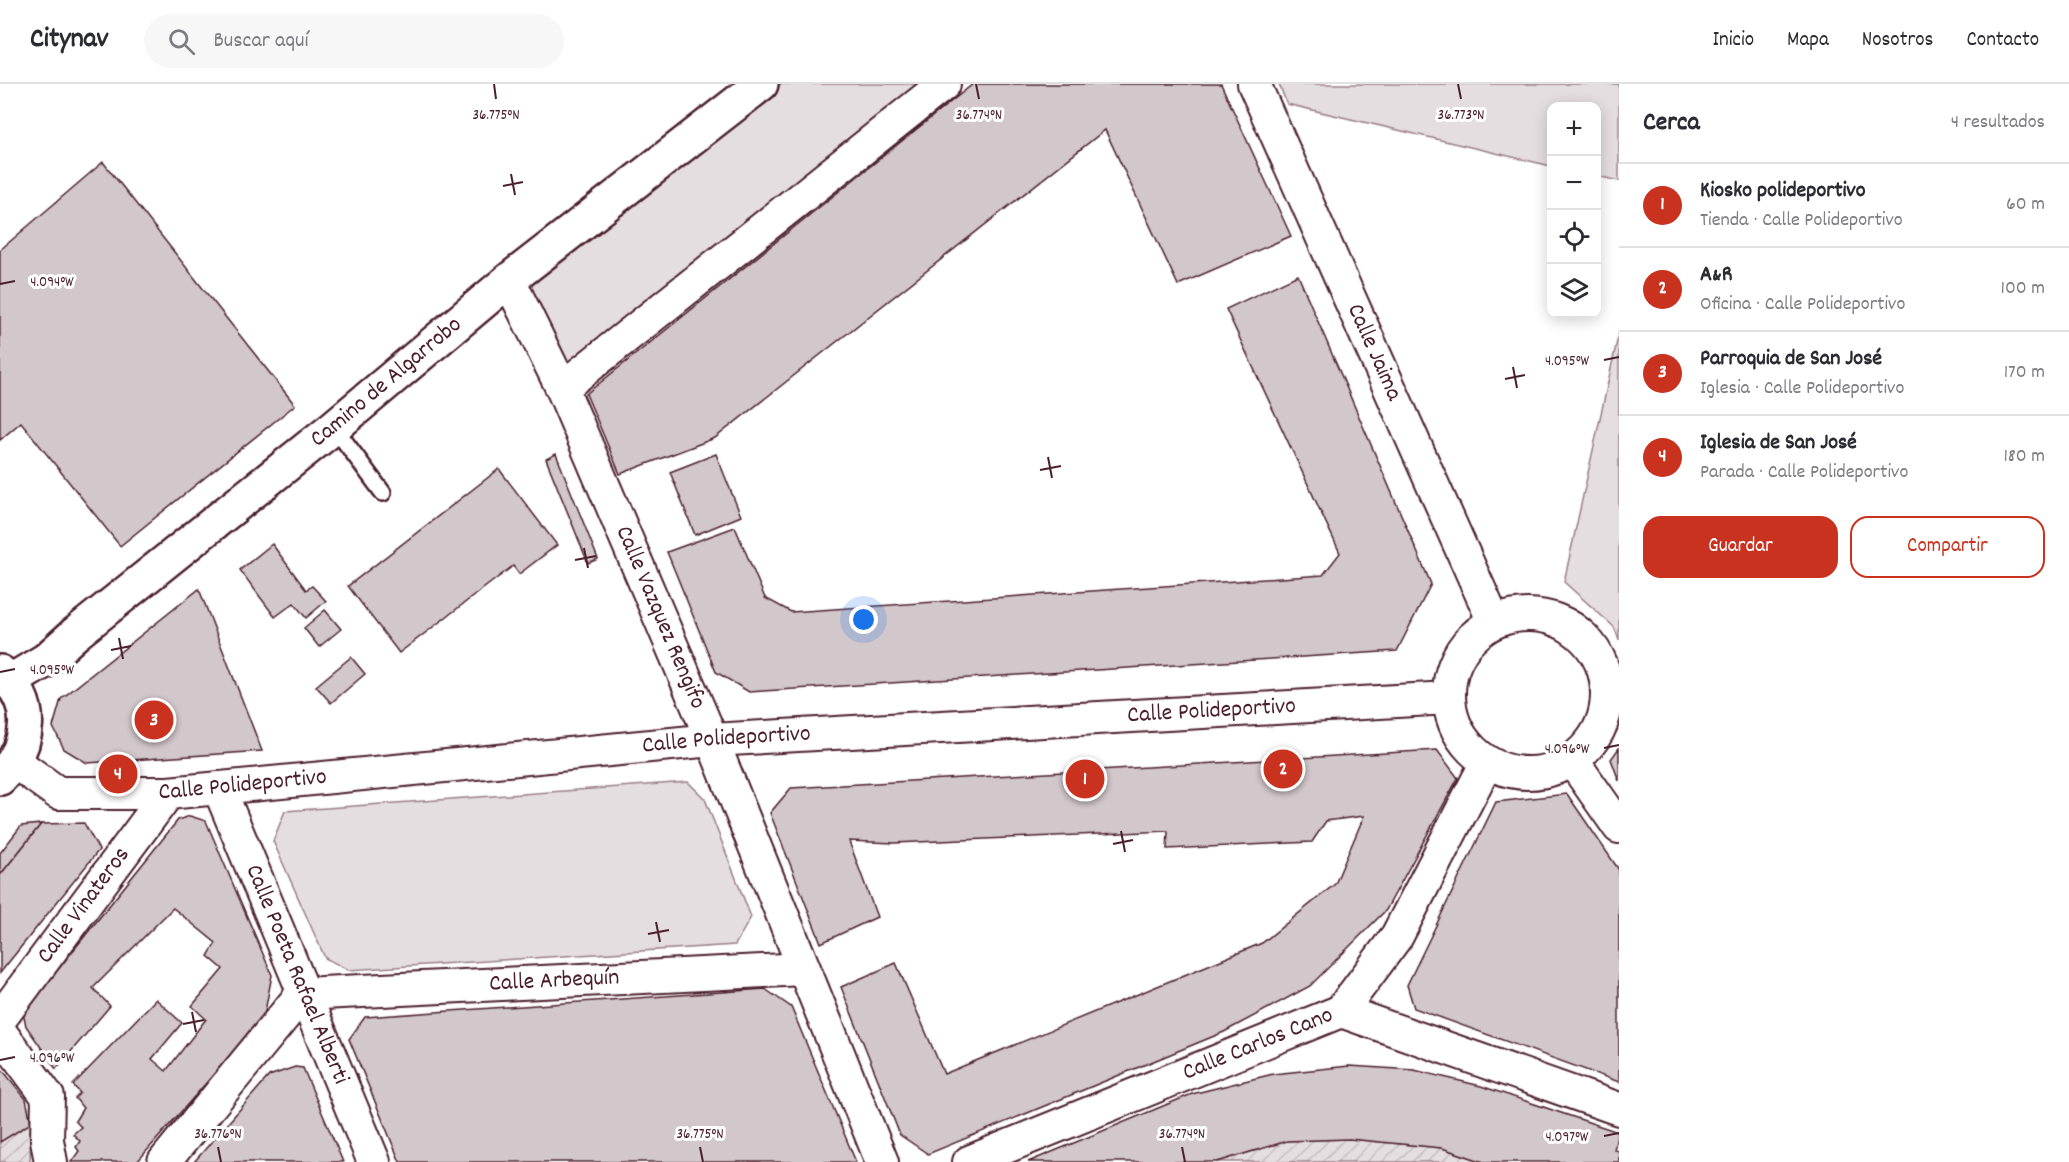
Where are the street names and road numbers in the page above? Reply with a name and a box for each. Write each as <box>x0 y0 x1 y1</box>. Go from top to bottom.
street label: Calle Jaima <box>1337 299 1411 407</box>
street label: Camino de Algarrobo <box>303 309 470 456</box>
street label: Calle Vazquez Rengifo <box>606 521 714 715</box>
street label: Calle Polideportivo <box>1126 690 1297 733</box>
street label: Calle Polideportivo <box>641 717 812 764</box>
street label: Calle Polideportivo <box>159 761 328 810</box>
street label: Calle Vinateros <box>29 840 139 971</box>
street label: Calle Poeta Rafael Alberti <box>236 860 357 1090</box>
street label: Calle Arbequín <box>488 961 620 1002</box>
street label: Calle Carlos Cano <box>1178 999 1338 1090</box>

